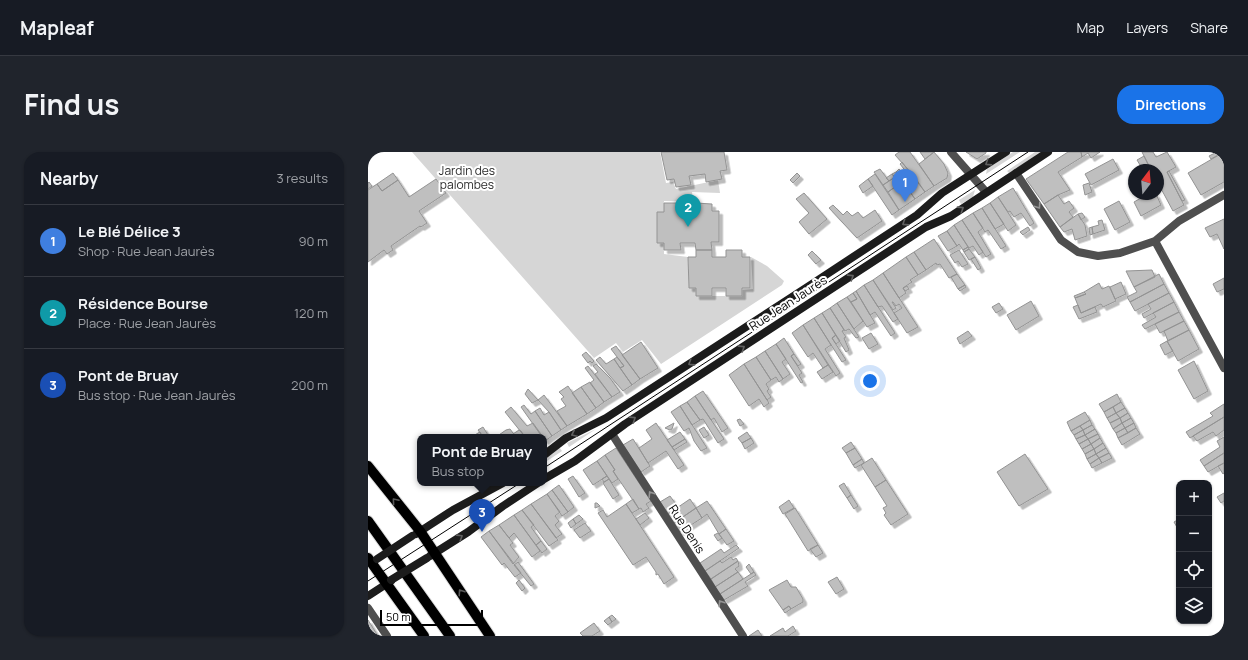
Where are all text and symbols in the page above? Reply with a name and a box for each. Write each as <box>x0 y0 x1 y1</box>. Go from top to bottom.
text: Mapleaf <box>20 15 94 41</box>
text: Map <box>1076 18 1104 37</box>
text: Layers <box>1126 18 1168 37</box>
text: Share <box>1190 18 1228 37</box>
text: Find us <box>24 85 119 123</box>
button: Directions <box>1117 85 1224 124</box>
one-way arrow <box>985 159 992 166</box>
park label: Jardin des palombes <box>439 162 495 193</box>
north arrow <box>1128 164 1164 200</box>
text: Nearby <box>40 167 98 190</box>
text: 3 results <box>276 169 328 187</box>
pin: 1 <box>892 169 918 202</box>
pin: 2 <box>675 194 701 227</box>
one-way arrow <box>1033 202 1040 209</box>
one-way arrow <box>957 206 964 214</box>
one-way arrow <box>903 218 910 225</box>
text: Le Blé Délice 3 <box>78 221 181 242</box>
text: 1 <box>50 232 56 250</box>
text: 90 m <box>298 232 328 250</box>
text: Shop · Rue Jean Jaurès <box>78 242 215 260</box>
street label: Rue Jean Jaurès <box>746 271 830 335</box>
one-way arrow <box>846 274 853 281</box>
text: Résidence Bourse <box>78 293 208 314</box>
text: 2 <box>49 304 57 322</box>
text: 120 m <box>294 304 328 322</box>
text: Place · Rue Jean Jaurès <box>78 314 216 332</box>
one-way arrow <box>738 345 745 353</box>
one-way arrow <box>689 358 696 365</box>
text: Pont de Bruay <box>78 365 178 386</box>
your location <box>860 371 880 391</box>
text: 3 <box>49 376 57 394</box>
text: 200 m <box>291 376 328 394</box>
text: Bus stop · Rue Jean Jaurès <box>78 386 236 404</box>
one-way arrow <box>629 416 636 424</box>
one-way arrow <box>570 429 578 437</box>
popup <box>417 434 547 486</box>
text: Pont de Bruay <box>432 441 532 462</box>
text: Bus stop <box>432 462 484 480</box>
map controls <box>1176 480 1212 624</box>
button: + <box>1176 480 1212 516</box>
one-way arrow <box>648 491 656 498</box>
one-way arrow <box>393 498 400 505</box>
pin: 3 <box>469 499 495 532</box>
street label: Rue Denis <box>665 501 709 557</box>
button: − <box>1176 516 1212 552</box>
one-way arrow <box>456 534 463 542</box>
button: locate <box>1176 552 1212 588</box>
button: layers <box>1176 588 1212 624</box>
one-way arrow <box>458 589 465 596</box>
one-way arrow <box>719 600 726 607</box>
scale bar <box>380 608 483 627</box>
text: 50 m <box>386 609 411 624</box>

